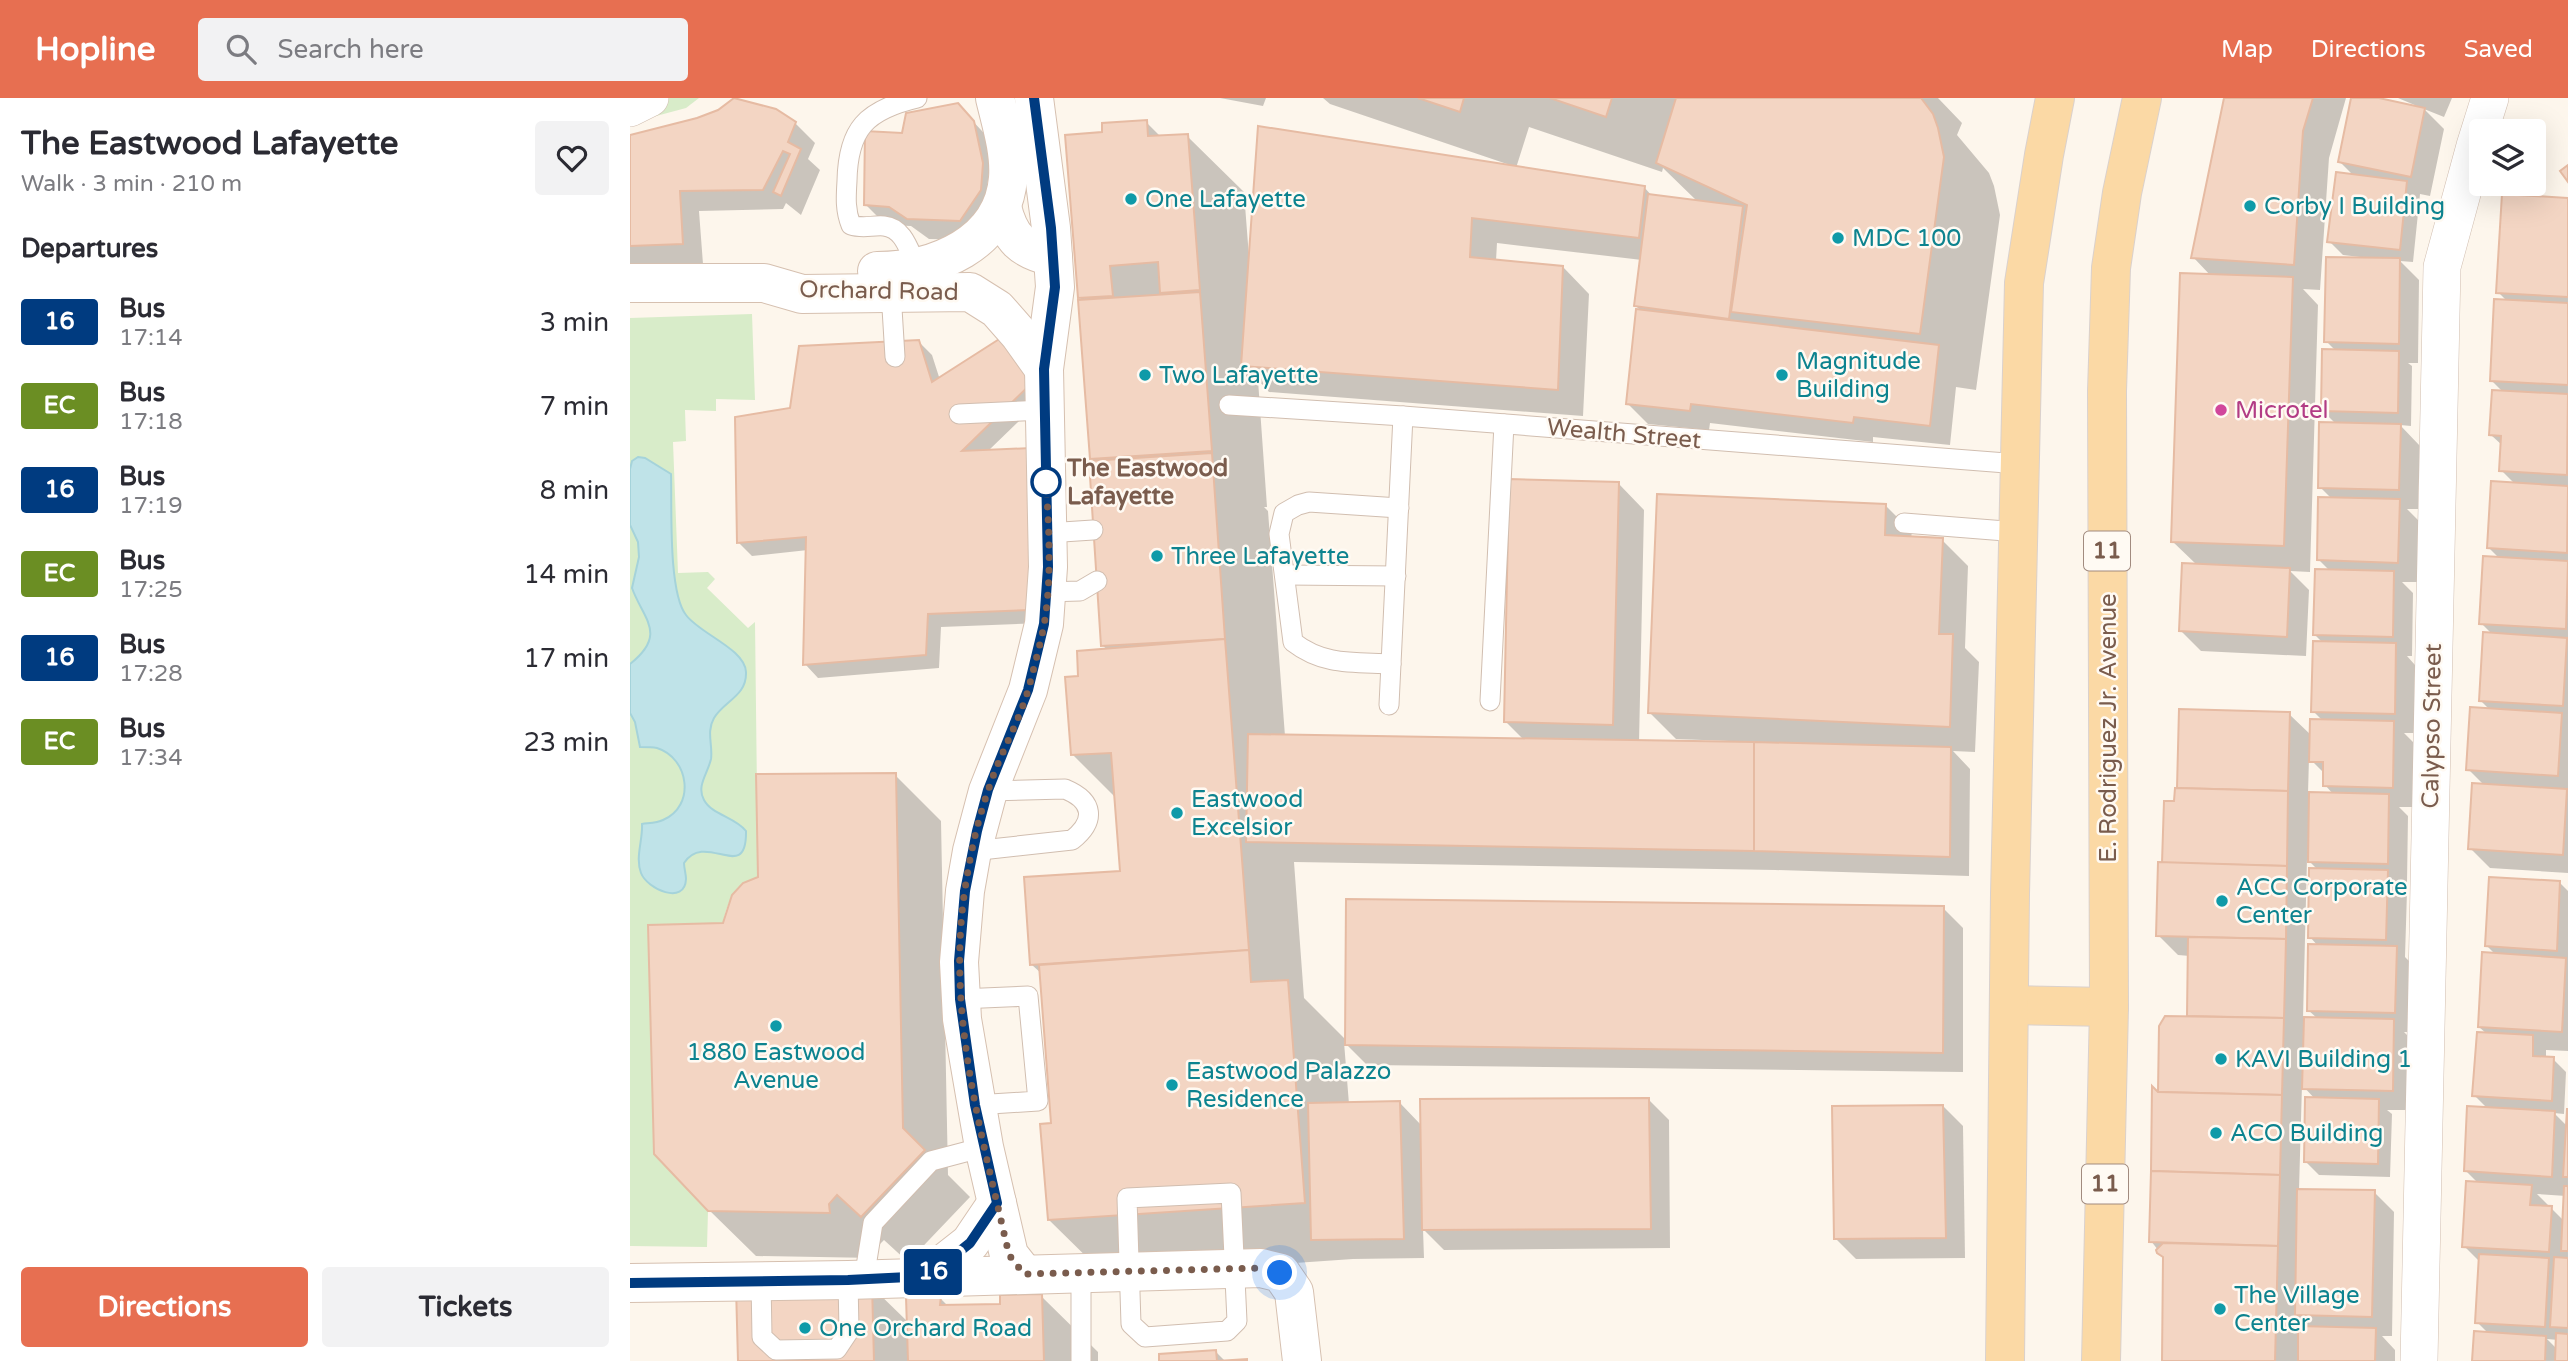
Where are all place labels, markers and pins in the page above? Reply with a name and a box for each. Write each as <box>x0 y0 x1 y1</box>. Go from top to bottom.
place label: One Lafayette <box>1145 185 1306 214</box>
marker: One Lafayette <box>1123 191 1139 207</box>
place label: Corby I Building <box>2264 192 2445 221</box>
marker: Corby I Building <box>2242 198 2258 214</box>
place label: MDC 100 <box>1852 224 1961 253</box>
marker: MDC 100 <box>1830 230 1846 246</box>
place label: Magnitude Building <box>1796 347 1921 404</box>
place label: Two Lafayette <box>1159 361 1319 390</box>
marker: Two Lafayette <box>1137 367 1153 383</box>
marker: Magnitude Building <box>1774 367 1790 383</box>
place label: Microtel <box>2235 396 2329 425</box>
marker: Microtel <box>2213 402 2229 418</box>
place label: The Eastwood Lafayette <box>1066 454 1228 511</box>
marker: The Eastwood Lafayette <box>1031 467 1061 497</box>
place label: Three Lafayette <box>1171 542 1349 571</box>
marker: Three Lafayette <box>1149 548 1165 564</box>
place label: Eastwood Excelsior <box>1191 785 1303 842</box>
marker: Eastwood Excelsior <box>1169 805 1185 821</box>
place label: ACC Corporate Center <box>2236 873 2407 930</box>
marker: ACC Corporate Center <box>2214 893 2230 909</box>
marker: 1880 Eastwood Avenue <box>768 1018 784 1034</box>
place label: 1880 Eastwood Avenue <box>687 1038 865 1095</box>
place label: KAVI Building 1 <box>2235 1045 2412 1074</box>
marker: KAVI Building 1 <box>2213 1051 2229 1067</box>
place label: Eastwood Palazzo Residence <box>1186 1057 1391 1114</box>
marker: Eastwood Palazzo Residence <box>1164 1077 1180 1093</box>
place label: ACO Building <box>2230 1119 2383 1148</box>
marker: ACO Building <box>2208 1125 2224 1141</box>
place label: The Village Center <box>2234 1281 2359 1338</box>
marker: The Village Center <box>2212 1301 2228 1317</box>
place label: One Orchard Road <box>819 1314 1032 1343</box>
marker: One Orchard Road <box>797 1320 813 1336</box>

